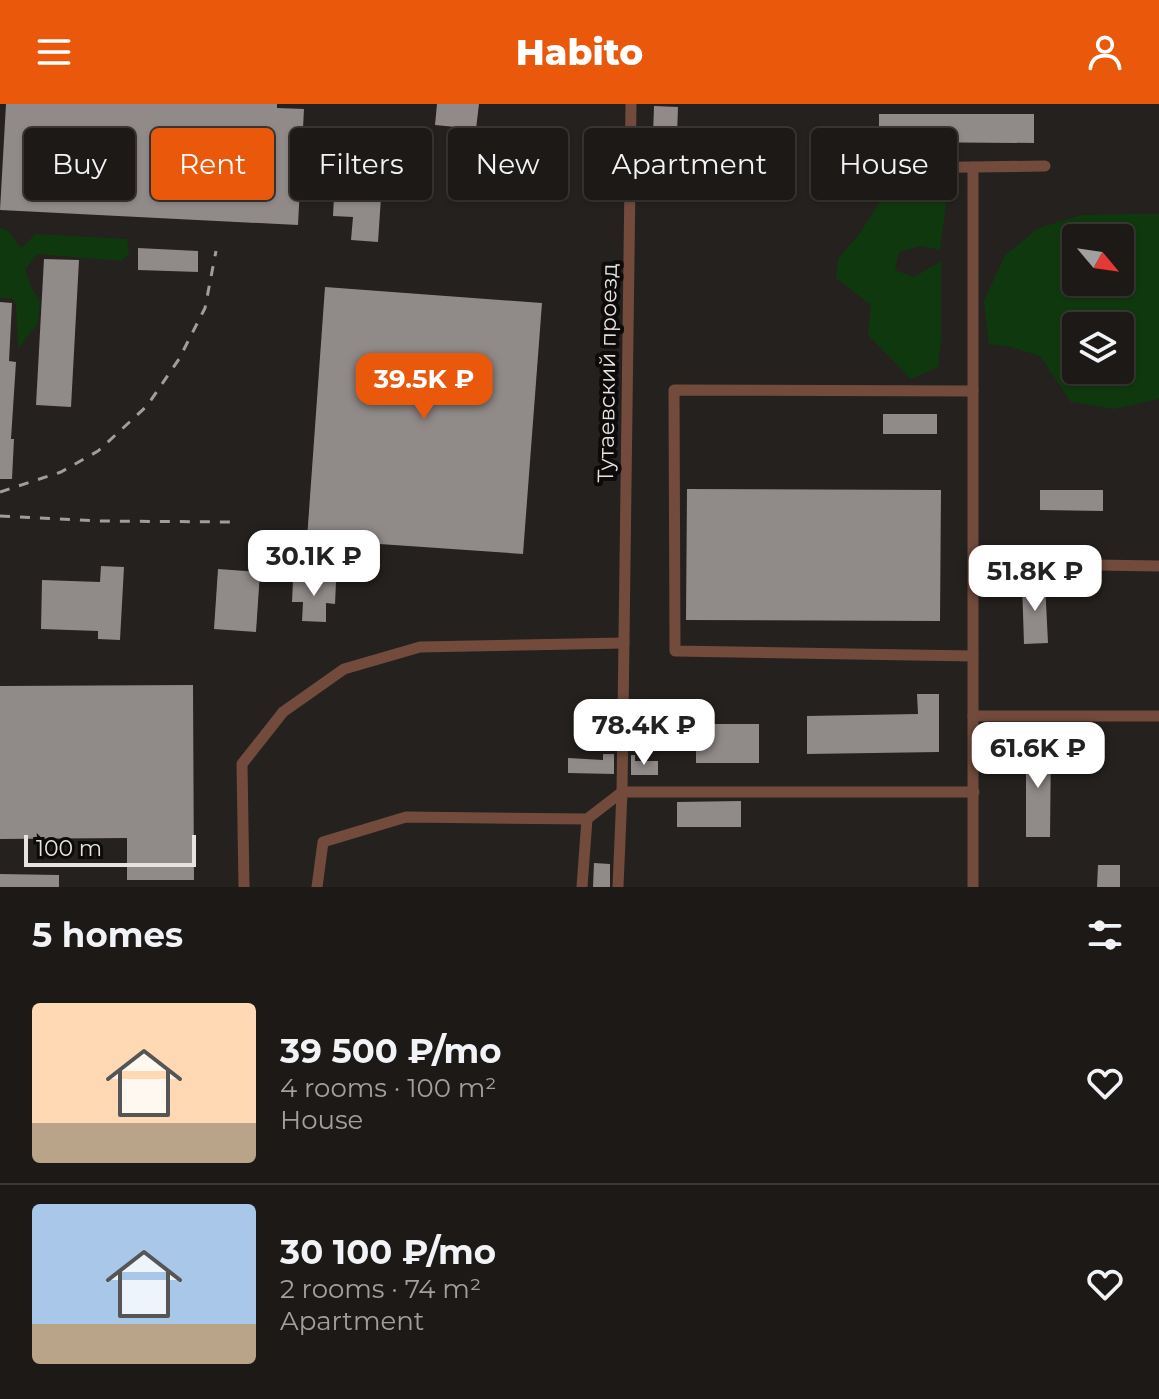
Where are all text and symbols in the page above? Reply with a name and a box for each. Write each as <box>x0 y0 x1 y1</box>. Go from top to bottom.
icon: menu <box>32 30 76 74</box>
text: Habito <box>516 30 643 74</box>
icon: person <box>1083 30 1127 74</box>
chip: Buy <box>24 128 135 200</box>
chip: Rent <box>151 128 274 200</box>
chip: Filters <box>290 128 432 200</box>
chip: New <box>448 128 568 200</box>
chip: Apartment <box>584 128 795 200</box>
chip: House <box>811 128 957 200</box>
north arrow <box>1062 224 1134 296</box>
map controls <box>1062 224 1134 384</box>
street label: Тутаевский проезд <box>592 263 623 483</box>
button: layers <box>1062 312 1134 384</box>
pin: 39.5K ₽ <box>350 353 498 421</box>
text: 39.5K ₽ <box>374 363 474 395</box>
pin: 30.1K ₽ <box>240 530 388 598</box>
text: 30.1K ₽ <box>266 540 362 572</box>
pin: 51.8K ₽ <box>961 545 1109 613</box>
text: 51.8K ₽ <box>987 555 1083 587</box>
pin: 78.4K ₽ <box>570 699 718 767</box>
text: 78.4K ₽ <box>592 709 696 741</box>
pin: 61.6K ₽ <box>964 722 1112 790</box>
text: 61.6K ₽ <box>990 732 1086 764</box>
scale bar <box>24 831 196 867</box>
text: 100 m <box>36 835 102 862</box>
icon: filters <box>1083 913 1127 957</box>
text: 5 homes <box>32 914 183 956</box>
text: 39 500 ₽/mo <box>280 1030 502 1072</box>
icon: home <box>96 1035 192 1131</box>
icon: heart <box>1083 1061 1127 1105</box>
text: 4 rooms · 100 m² <box>280 1072 497 1104</box>
text: House <box>280 1104 363 1136</box>
text: 30 100 ₽/mo <box>280 1231 496 1273</box>
icon: home <box>96 1236 192 1332</box>
icon: heart <box>1083 1262 1127 1306</box>
text: 2 rooms · 74 m² <box>280 1273 481 1305</box>
text: Apartment <box>280 1305 424 1337</box>

